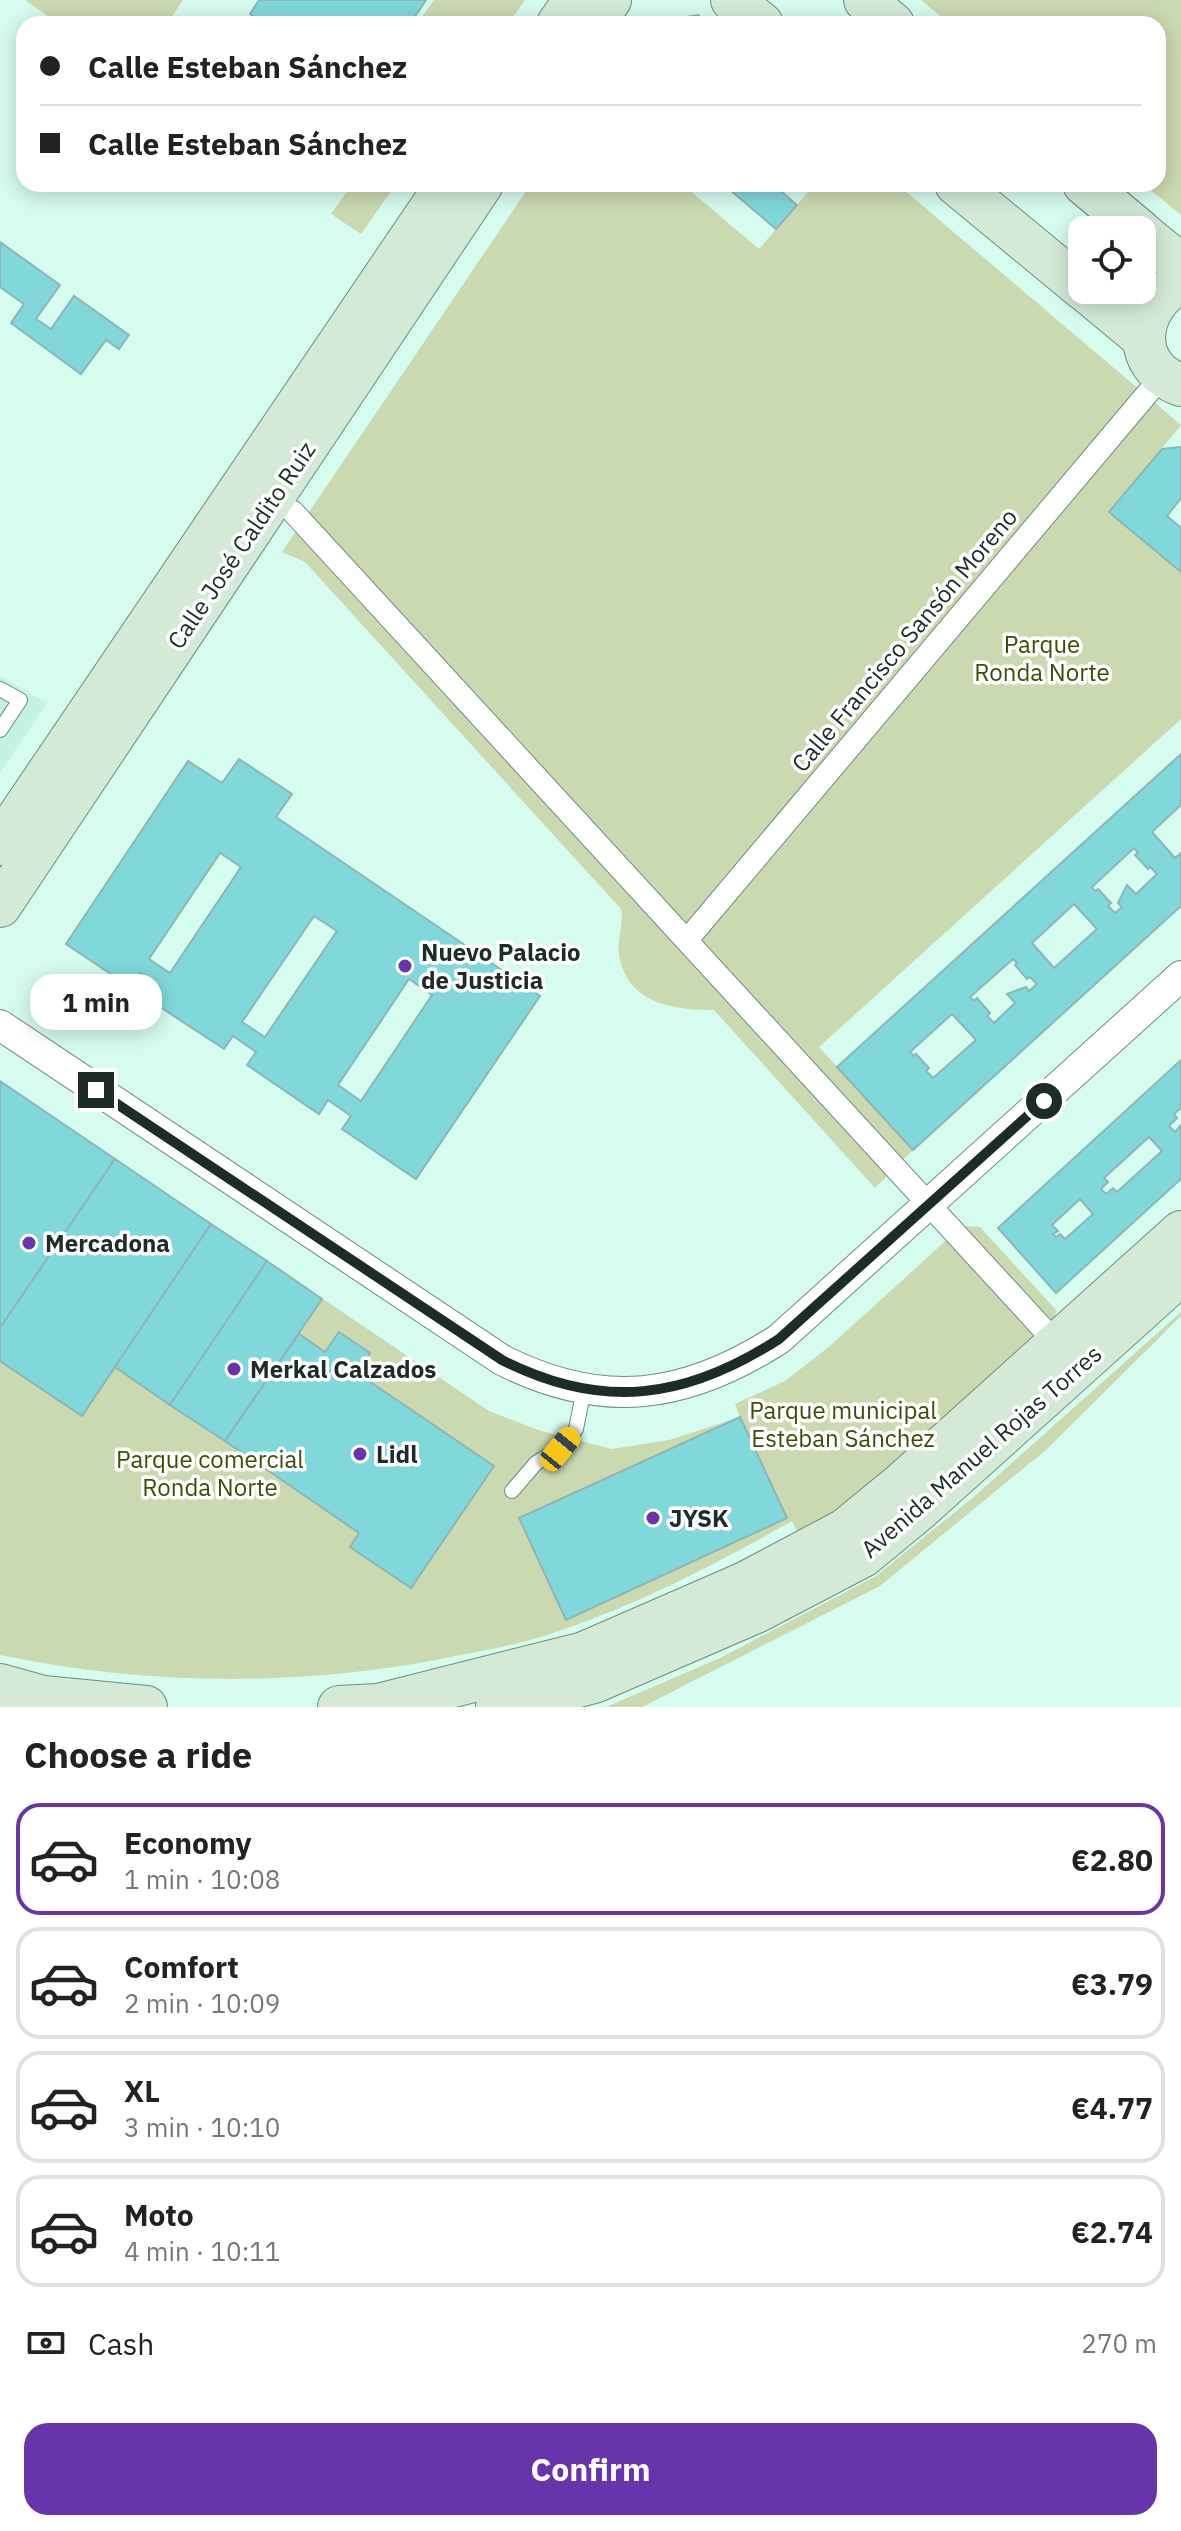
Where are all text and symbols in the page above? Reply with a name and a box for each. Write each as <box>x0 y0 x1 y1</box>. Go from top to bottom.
text: Calle Esteban Sánchez <box>88 47 407 86</box>
text: Calle Esteban Sánchez <box>88 124 407 163</box>
map controls <box>1068 216 1156 304</box>
button: locate <box>1068 216 1156 304</box>
street label: Calle José Caldito Ruiz <box>160 435 322 655</box>
street label: Calle Francisco Sansón Moreno <box>784 501 1024 779</box>
park label: Parque Ronda Norte <box>974 628 1110 688</box>
place label: Nuevo Palacio de Justicia <box>421 936 581 996</box>
marker: Nuevo Palacio de Justicia <box>396 957 414 975</box>
callout: 1 min <box>30 974 162 1030</box>
text: 1 min <box>62 985 130 1019</box>
route end <box>78 1072 114 1108</box>
route start <box>1026 1083 1062 1119</box>
place label: Mercadona <box>45 1227 170 1259</box>
marker: Mercadona <box>20 1234 38 1252</box>
street label: Avenida Manuel Rojas Torres <box>854 1337 1108 1565</box>
place label: Merkal Calzados <box>250 1353 436 1385</box>
marker: Merkal Calzados <box>225 1360 243 1378</box>
park label: Parque municipal Esteban Sánchez <box>749 1394 937 1454</box>
car <box>536 1423 584 1475</box>
place label: Lidl <box>376 1438 417 1470</box>
park label: Parque comercial Ronda Norte <box>116 1443 304 1503</box>
marker: Lidl <box>351 1445 369 1463</box>
place label: JYSK <box>669 1502 729 1534</box>
marker: JYSK <box>644 1509 662 1527</box>
text: Choose a ride <box>24 1731 252 1778</box>
icon: car <box>28 1823 100 1895</box>
text: Economy <box>124 1823 252 1862</box>
text: €2.80 <box>1071 1840 1153 1879</box>
text: 1 min · 10:08 <box>124 1862 280 1896</box>
icon: car <box>28 1947 100 2019</box>
text: Comfort <box>124 1947 239 1986</box>
text: €3.79 <box>1071 1964 1153 2003</box>
text: 2 min · 10:09 <box>124 1986 280 2020</box>
icon: car <box>28 2071 100 2143</box>
text: XL <box>124 2071 160 2110</box>
text: €4.77 <box>1071 2088 1153 2127</box>
text: 3 min · 10:10 <box>124 2110 280 2144</box>
icon: car <box>28 2195 100 2267</box>
text: Moto <box>124 2195 194 2234</box>
text: €2.74 <box>1071 2212 1153 2251</box>
text: 4 min · 10:11 <box>124 2234 280 2268</box>
icon: cash <box>24 2321 68 2365</box>
text: Cash <box>88 2324 154 2363</box>
text: 270 m <box>1081 2326 1157 2360</box>
button: Confirm <box>24 2423 1157 2515</box>

